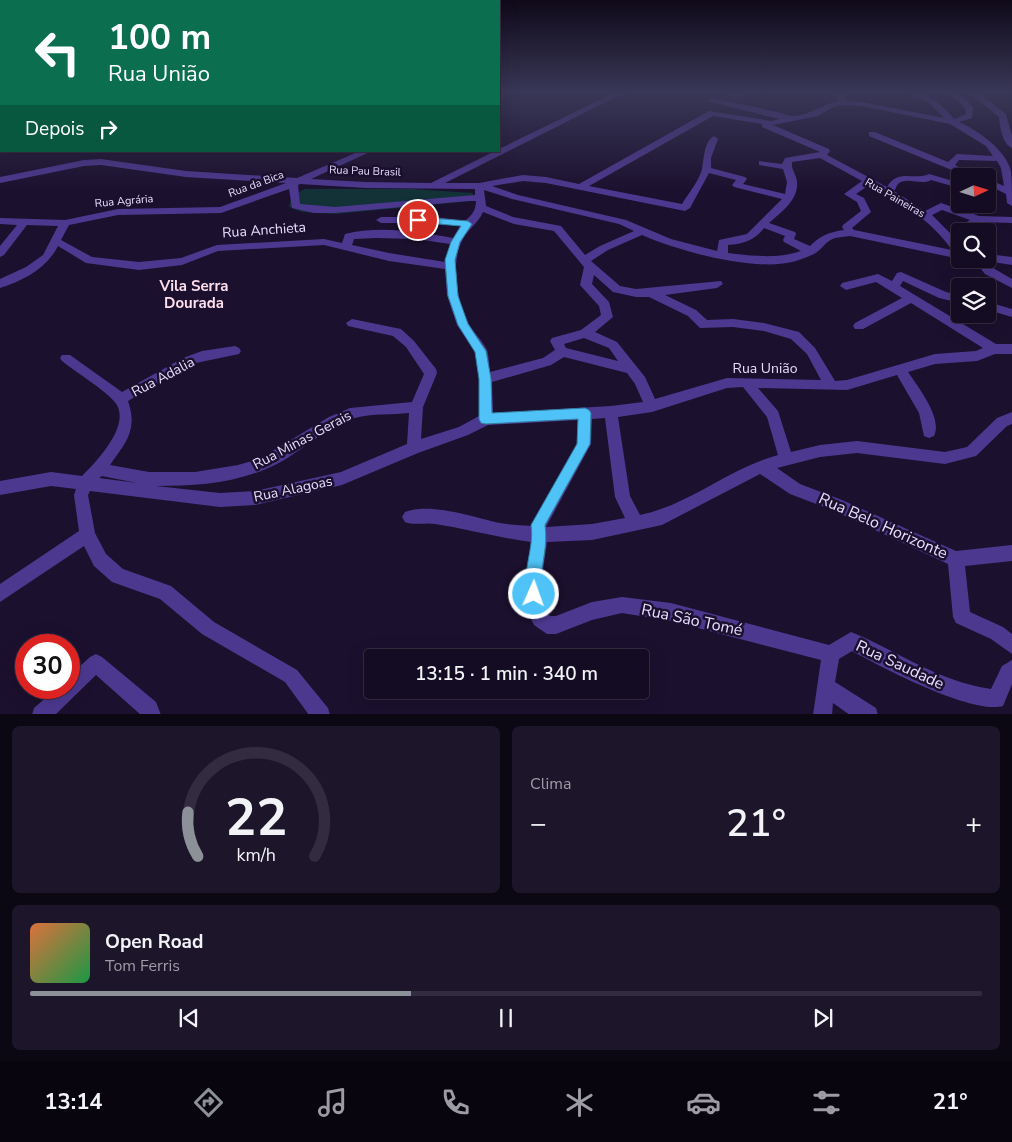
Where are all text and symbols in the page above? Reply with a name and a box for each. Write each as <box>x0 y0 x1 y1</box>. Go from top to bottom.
text: 100 m <box>108 14 211 61</box>
icon: left <box>25 20 90 85</box>
text: Rua União <box>108 59 210 89</box>
icon: right <box>94 115 122 143</box>
text: Depois <box>25 116 84 142</box>
street label: Rua Pau Brasil <box>329 162 402 180</box>
street label: Rua da Bica <box>226 167 286 201</box>
north arrow <box>951 168 996 212</box>
map controls <box>951 168 996 323</box>
street label: Rua Paineiras <box>862 175 928 221</box>
street label: Rua Agrária <box>94 191 154 211</box>
pin <box>397 199 439 241</box>
icon: arrive <box>404 206 432 234</box>
street label: Rua Anchieta <box>222 218 306 242</box>
button: search <box>951 223 996 268</box>
district label: Vila Serra Dourada <box>158 276 229 313</box>
button: layers <box>951 278 996 323</box>
street label: Rua Adalia <box>128 352 198 402</box>
street label: Rua União <box>733 359 798 378</box>
street label: Rua Minas Gerais <box>249 406 355 474</box>
street label: Rua Alagoas <box>252 471 334 507</box>
street label: Rua Belo Horizonte <box>815 488 951 564</box>
position arrow <box>507 567 559 619</box>
street label: Rua São Tomé <box>639 599 745 641</box>
speed limit sign: 30 <box>15 634 80 699</box>
street label: Rua Saudade <box>852 635 948 695</box>
text: 13:15 · 1 min · 340 m <box>415 661 598 687</box>
text: Clima <box>530 773 571 795</box>
text: 22 <box>225 782 287 853</box>
text: 21° <box>726 798 786 849</box>
text: − <box>530 805 547 843</box>
text: + <box>965 805 982 843</box>
text: km/h <box>236 843 276 867</box>
text: Open Road <box>105 929 203 955</box>
text: Tom Ferris <box>105 955 180 977</box>
icon: previous <box>175 1004 203 1032</box>
icon: pause <box>492 1004 520 1032</box>
icon: next <box>809 1004 837 1032</box>
icon: directions <box>191 1085 226 1120</box>
icon: music <box>315 1085 350 1120</box>
icon: phone <box>438 1085 473 1120</box>
icon: climate <box>562 1085 597 1120</box>
icon: car <box>686 1085 721 1120</box>
icon: filters <box>809 1085 844 1120</box>
text: 13:14 <box>44 1087 103 1117</box>
text: 21° <box>933 1087 968 1117</box>

